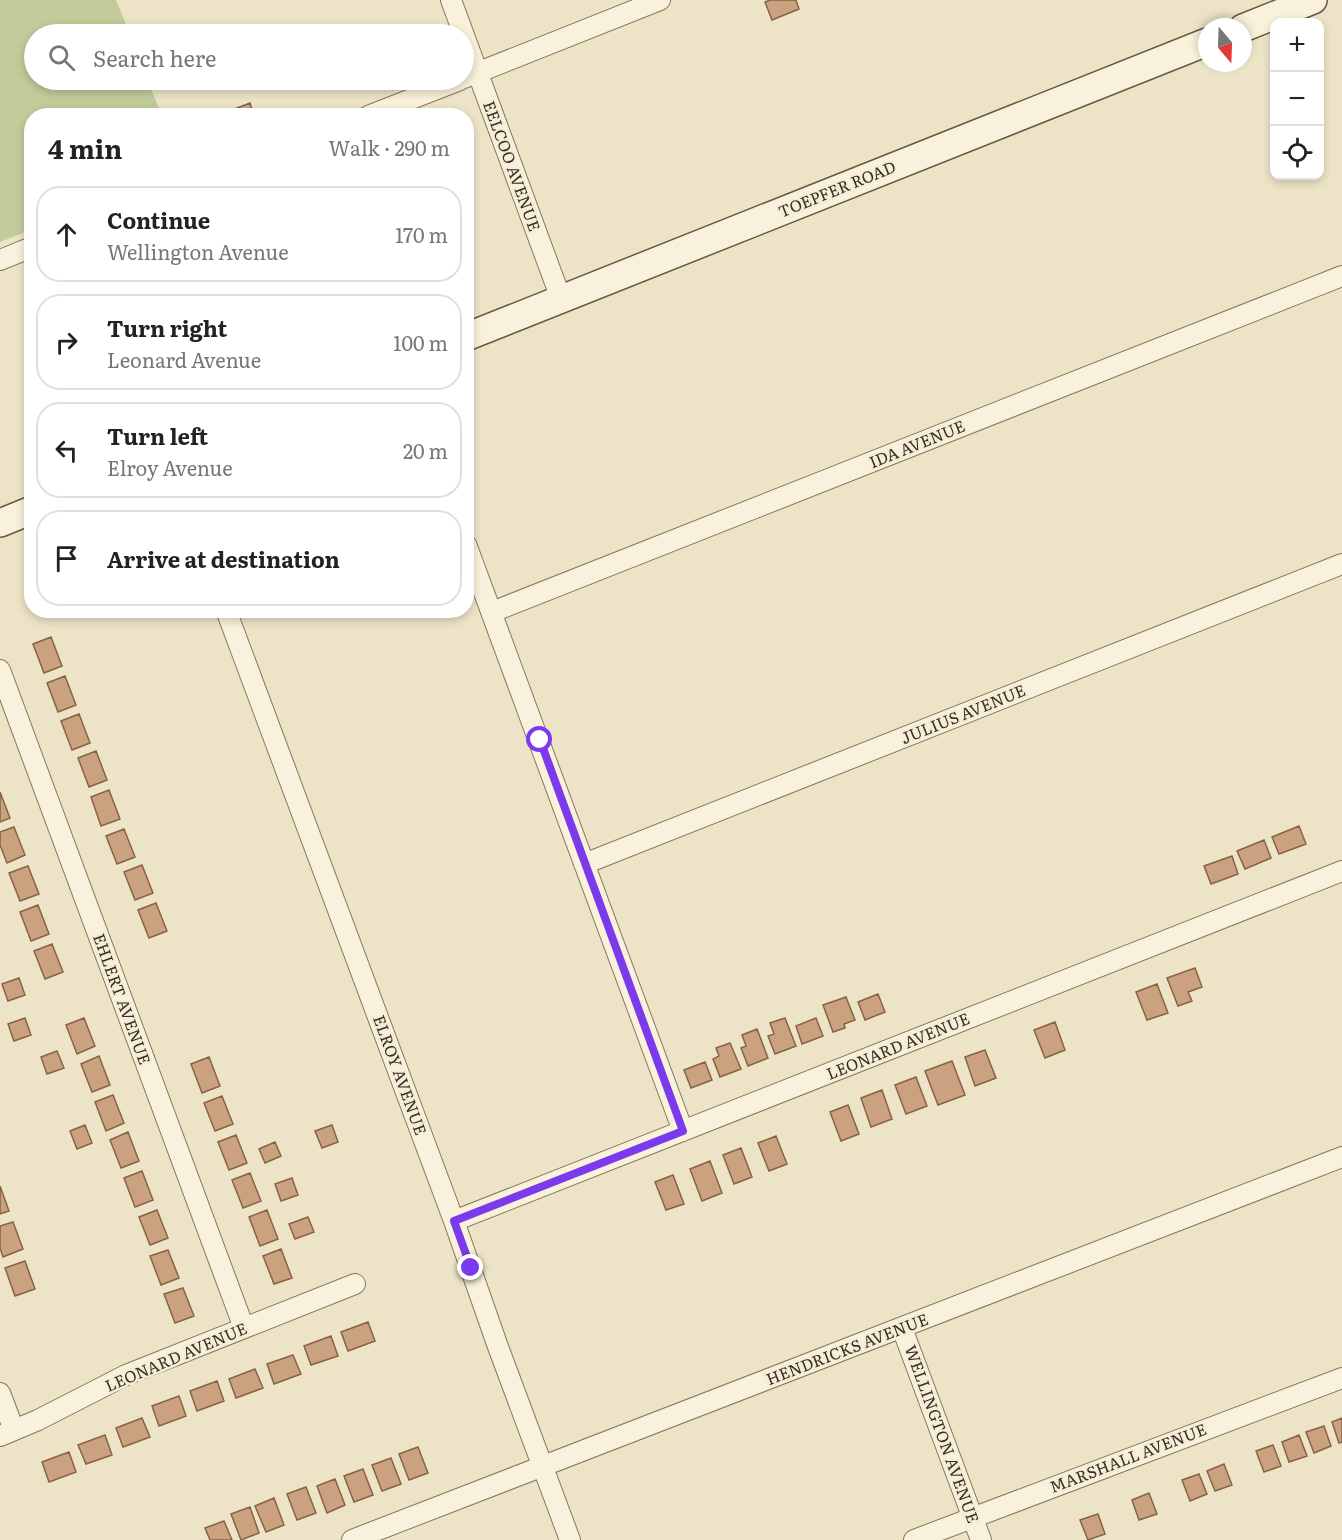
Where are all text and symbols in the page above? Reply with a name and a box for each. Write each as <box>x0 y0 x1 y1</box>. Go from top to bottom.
north arrow <box>1198 18 1252 72</box>
map controls <box>1270 18 1324 180</box>
button: + <box>1270 18 1324 72</box>
search box <box>24 24 474 90</box>
icon: search <box>45 41 78 74</box>
text: Search here <box>93 41 216 74</box>
button: − <box>1270 72 1324 126</box>
street label: EELCOO AVENUE <box>478 97 548 234</box>
button: locate <box>1270 126 1324 180</box>
text: 4 min <box>48 128 122 167</box>
text: Walk · 290 m <box>329 132 450 162</box>
street label: TOEPFER ROAD <box>774 154 899 223</box>
text: Continue <box>107 203 210 236</box>
icon: ahead <box>50 218 83 251</box>
text: 170 m <box>395 219 448 249</box>
text: Wellington Avenue <box>107 236 289 266</box>
text: Turn right <box>107 311 227 344</box>
icon: right <box>50 326 83 359</box>
text: 100 m <box>393 327 448 357</box>
text: Leonard Avenue <box>107 344 261 374</box>
street label: IDA AVENUE <box>865 413 968 473</box>
text: Turn left <box>107 419 208 452</box>
icon: left <box>50 434 83 467</box>
text: 20 m <box>403 435 448 465</box>
text: Elroy Avenue <box>107 452 233 482</box>
icon: arrive <box>50 542 83 575</box>
text: Arrive at destination <box>107 542 340 575</box>
street label: JULIUS AVENUE <box>897 677 1029 749</box>
route start <box>526 726 552 752</box>
street label: EHLERT AVENUE <box>88 930 158 1068</box>
street label: LEONARD AVENUE <box>822 1005 973 1085</box>
street label: ELROY AVENUE <box>368 1011 434 1138</box>
route end <box>457 1254 483 1280</box>
street label: HENDRICKS AVENUE <box>762 1306 931 1390</box>
street label: LEONARD AVENUE <box>101 1315 250 1397</box>
street label: WELLINGTON AVENUE <box>900 1341 986 1526</box>
street label: MARSHALL AVENUE <box>1046 1416 1209 1498</box>

